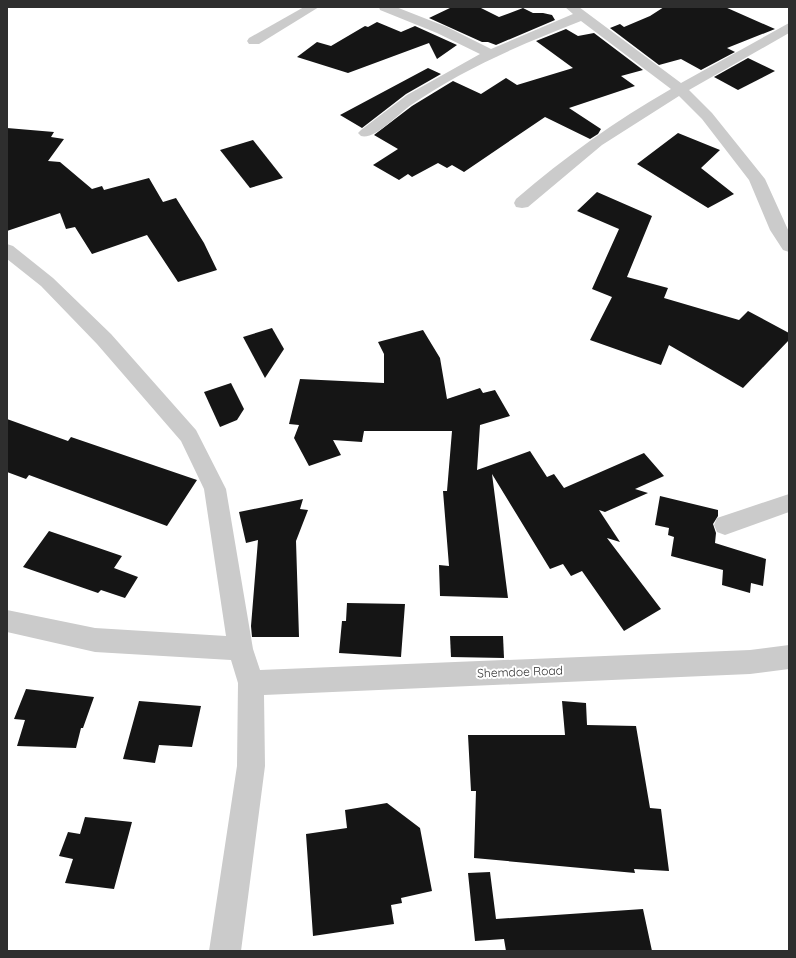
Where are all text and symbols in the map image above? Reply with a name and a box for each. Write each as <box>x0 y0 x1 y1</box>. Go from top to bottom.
street label: Shemdoe Road <box>477 663 563 680</box>

